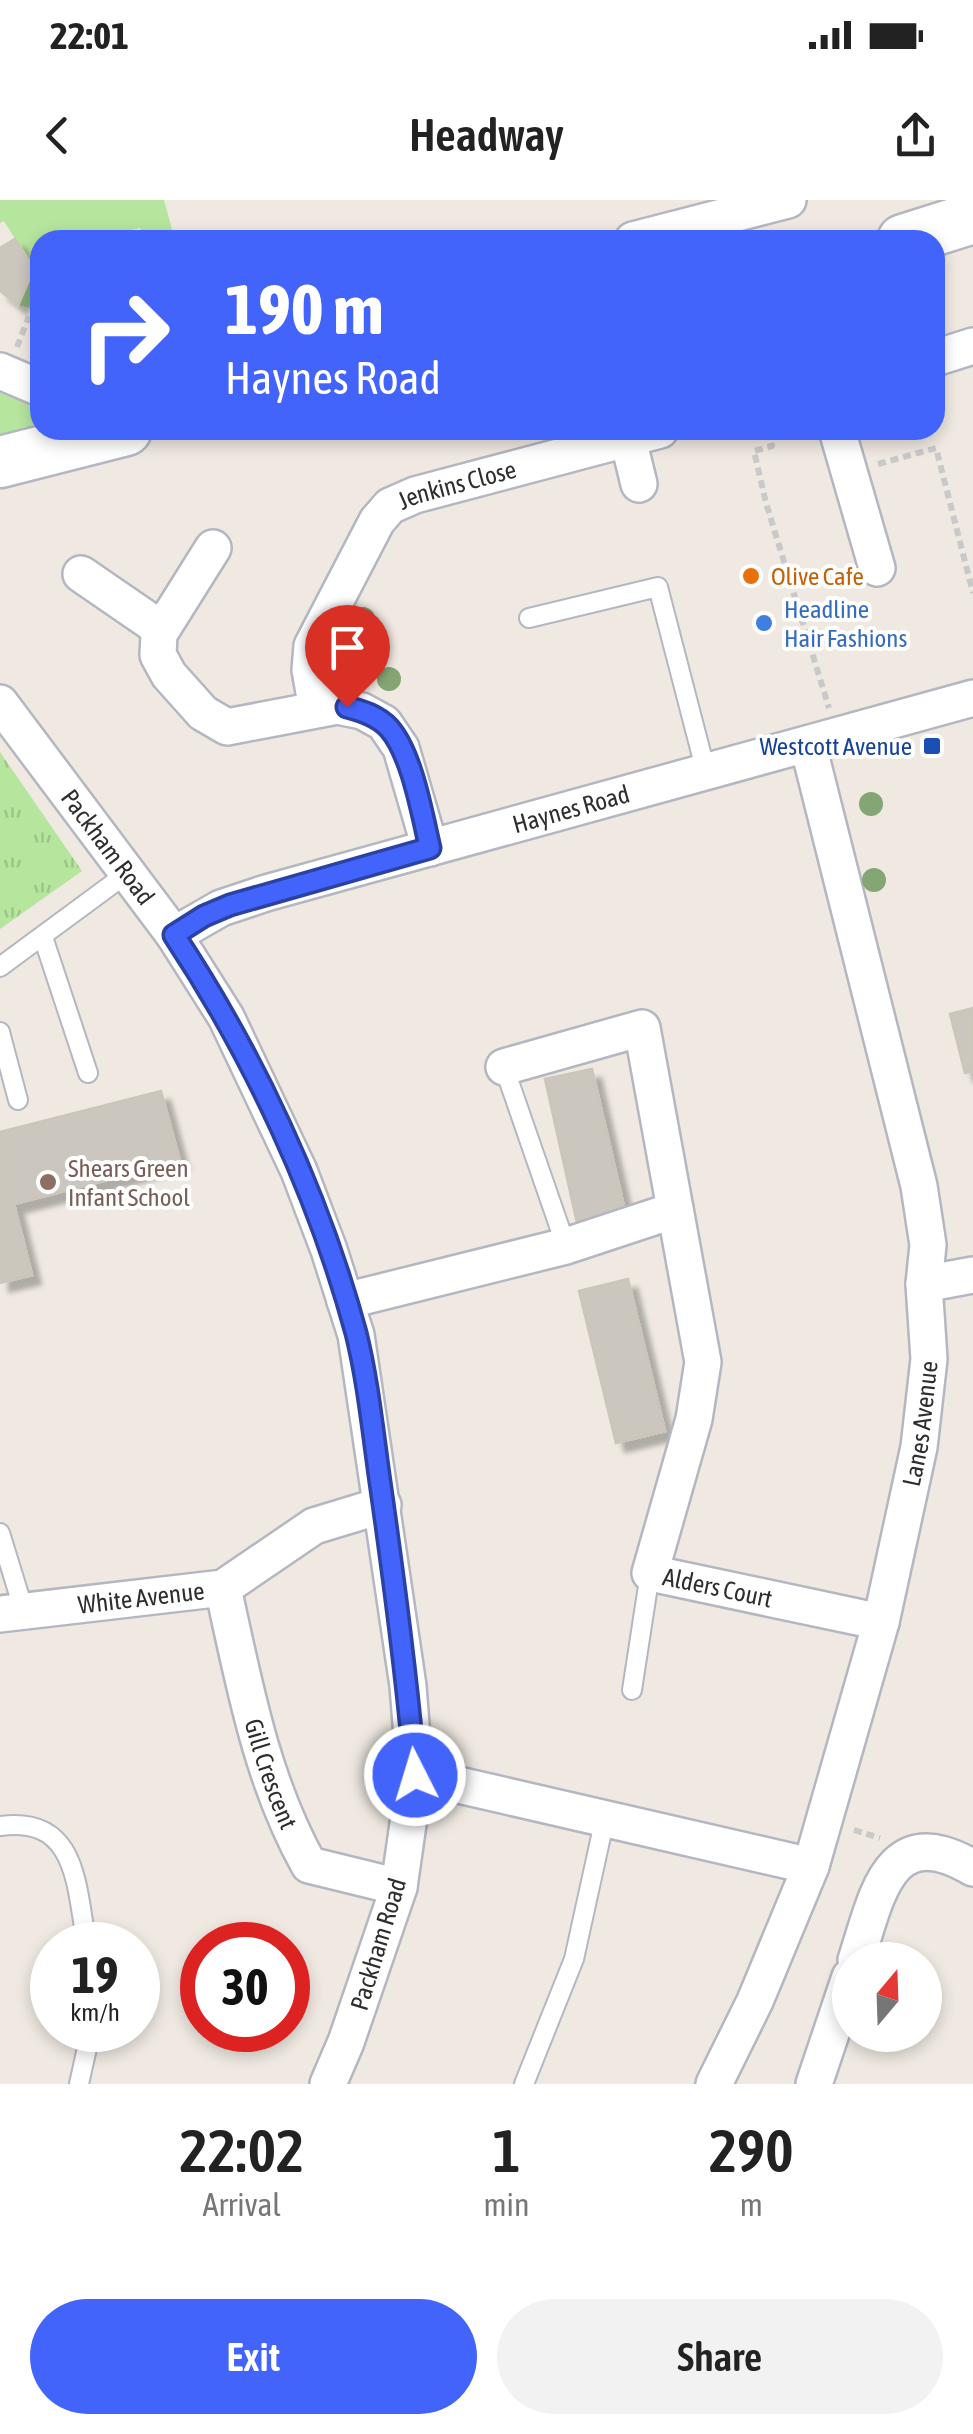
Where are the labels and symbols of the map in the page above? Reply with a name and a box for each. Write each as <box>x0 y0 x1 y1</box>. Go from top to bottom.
street label: Jenkins Close <box>393 455 519 515</box>
place label: Olive Cafe <box>771 562 864 590</box>
marker: Olive Cafe <box>740 565 762 587</box>
place label: Headline Hair Fashions <box>784 595 907 652</box>
pin <box>305 605 390 708</box>
marker: Headline Hair Fashions <box>753 612 775 634</box>
place label: Westcott Avenue <box>759 732 912 760</box>
marker: Westcott Avenue <box>921 735 943 757</box>
street label: Haynes Road <box>509 779 633 838</box>
street label: Packham Road <box>56 784 160 910</box>
place label: Shears Green Infant School <box>68 1154 190 1211</box>
marker: Shears Green Infant School <box>37 1171 59 1193</box>
street label: Lanes Avenue <box>897 1359 943 1489</box>
street label: Alders Court <box>661 1562 775 1613</box>
street label: White Avenue <box>76 1576 206 1619</box>
street label: Gill Crescent <box>239 1716 303 1833</box>
position arrow <box>363 1723 467 1827</box>
street label: Packham Road <box>345 1875 411 2013</box>
speed limit sign: 30 <box>180 1922 310 2052</box>
north arrow <box>832 1942 942 2052</box>

